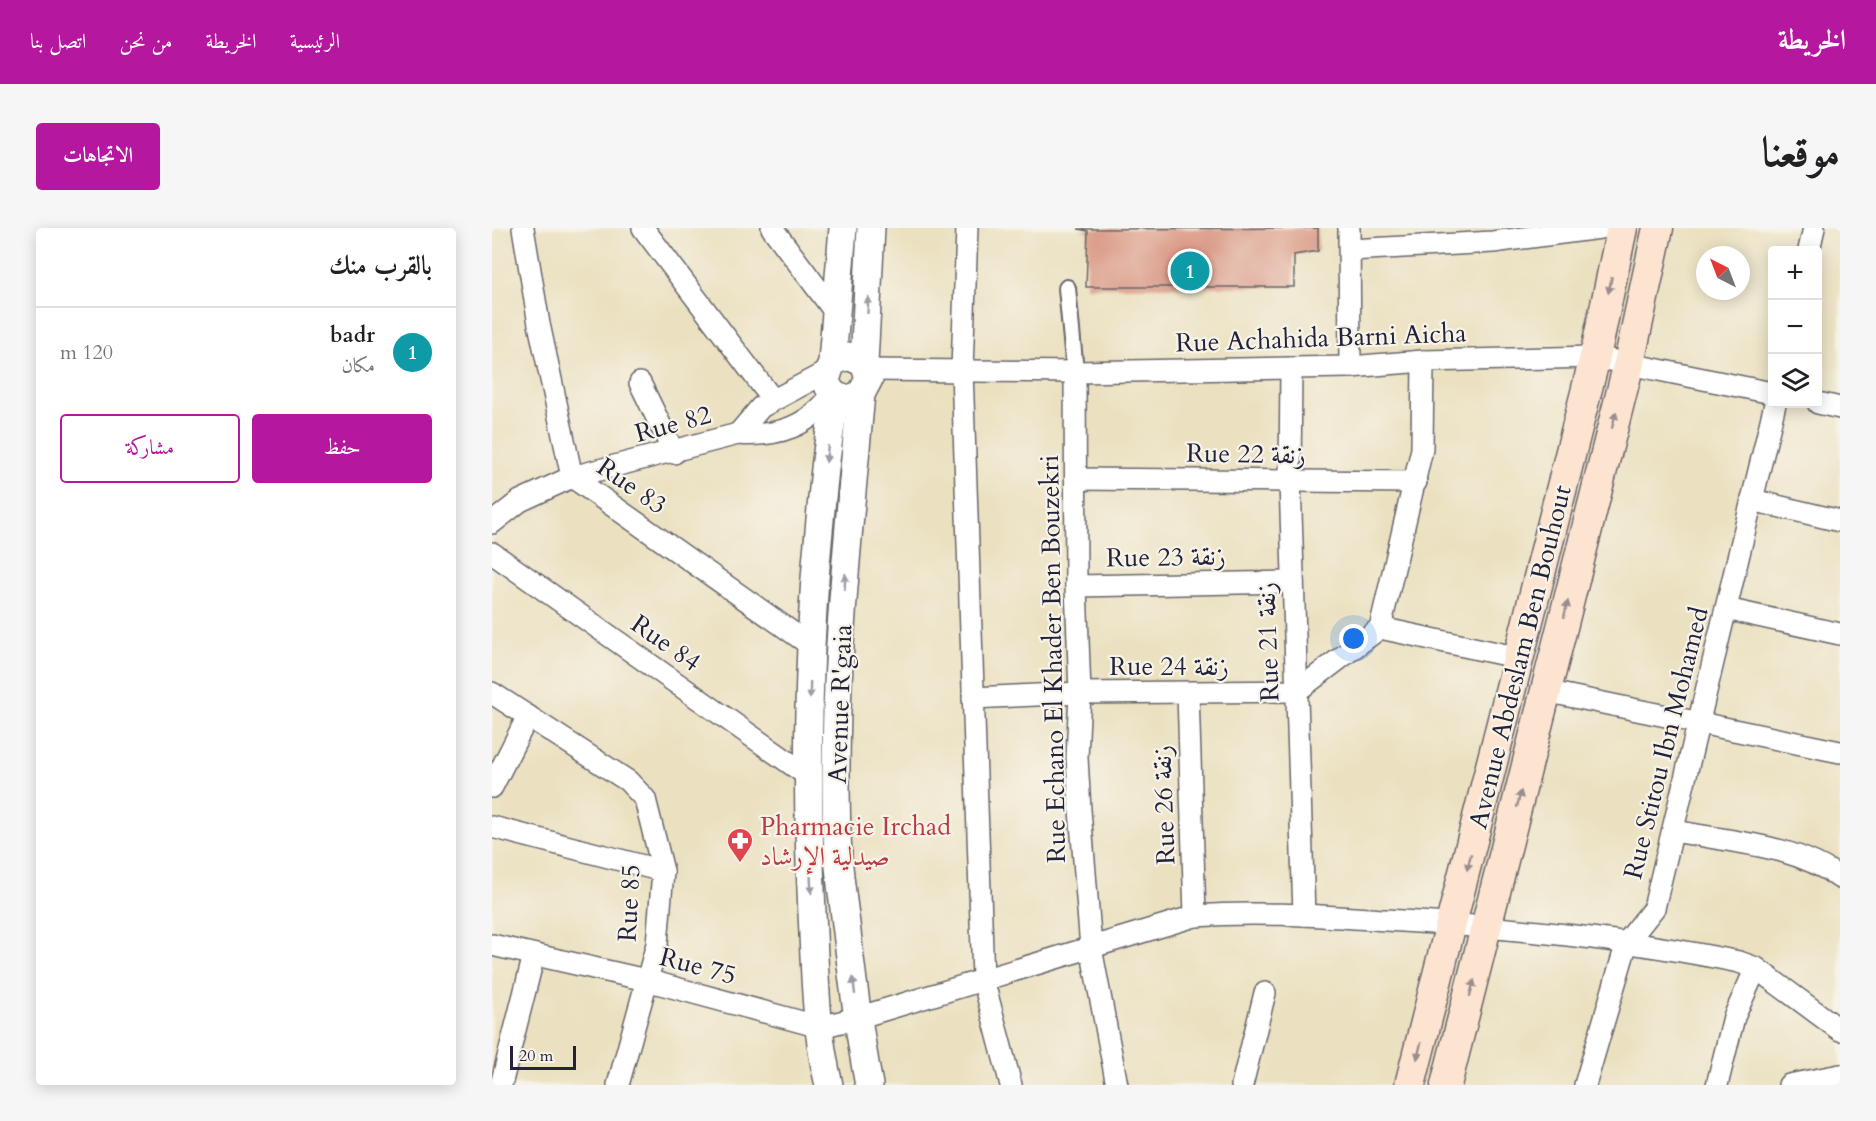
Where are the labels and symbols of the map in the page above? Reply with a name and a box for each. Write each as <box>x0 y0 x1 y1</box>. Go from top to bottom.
north arrow <box>1696 246 1750 300</box>
pin: 1 <box>1170 248 1210 294</box>
one-way arrow <box>1605 276 1614 295</box>
one-way arrow <box>863 295 872 314</box>
street label: Rue Achahida Barni Aicha <box>1175 315 1467 361</box>
street label: Rue 82 <box>631 397 715 451</box>
one-way arrow <box>1610 411 1619 429</box>
street label: Rue 22 زنقة <box>1186 435 1306 473</box>
one-way arrow <box>822 444 832 463</box>
street label: Rue 83 <box>590 449 674 523</box>
street label: Rue Echano El Khader Ben Bouzekri <box>1032 455 1074 863</box>
street label: Avenue Abdeslam Ben Bouhout <box>1460 482 1580 832</box>
street label: Rue 23 زنقة <box>1106 538 1226 576</box>
one-way arrow <box>840 572 849 591</box>
street label: Rue 21 زنقة <box>1248 582 1288 702</box>
one-way arrow <box>1562 600 1572 619</box>
street label: Rue Stitou Ibn Mohamed <box>1615 603 1717 883</box>
street label: Rue 84 <box>624 606 708 680</box>
street label: Avenue R'gaia <box>820 624 860 784</box>
your location <box>1339 624 1368 653</box>
street label: Rue 24 زنقة <box>1109 649 1229 684</box>
one-way arrow <box>805 681 815 700</box>
street label: Rue 26 زنقة <box>1144 745 1184 865</box>
one-way arrow <box>1515 790 1525 808</box>
place label: Pharmacie Irchad صيدلية الإرشاد <box>760 809 951 875</box>
pharmacy icon: Pharmacie Irchad صيدلية الإرشاد <box>725 826 755 864</box>
one-way arrow <box>1463 853 1473 871</box>
street label: Rue 85 <box>609 863 649 943</box>
one-way arrow <box>806 876 815 895</box>
street label: Rue 75 <box>656 939 740 993</box>
one-way arrow <box>849 976 858 995</box>
one-way arrow <box>1467 979 1477 997</box>
one-way arrow <box>1414 1042 1424 1060</box>
scale bar <box>510 1043 576 1070</box>

